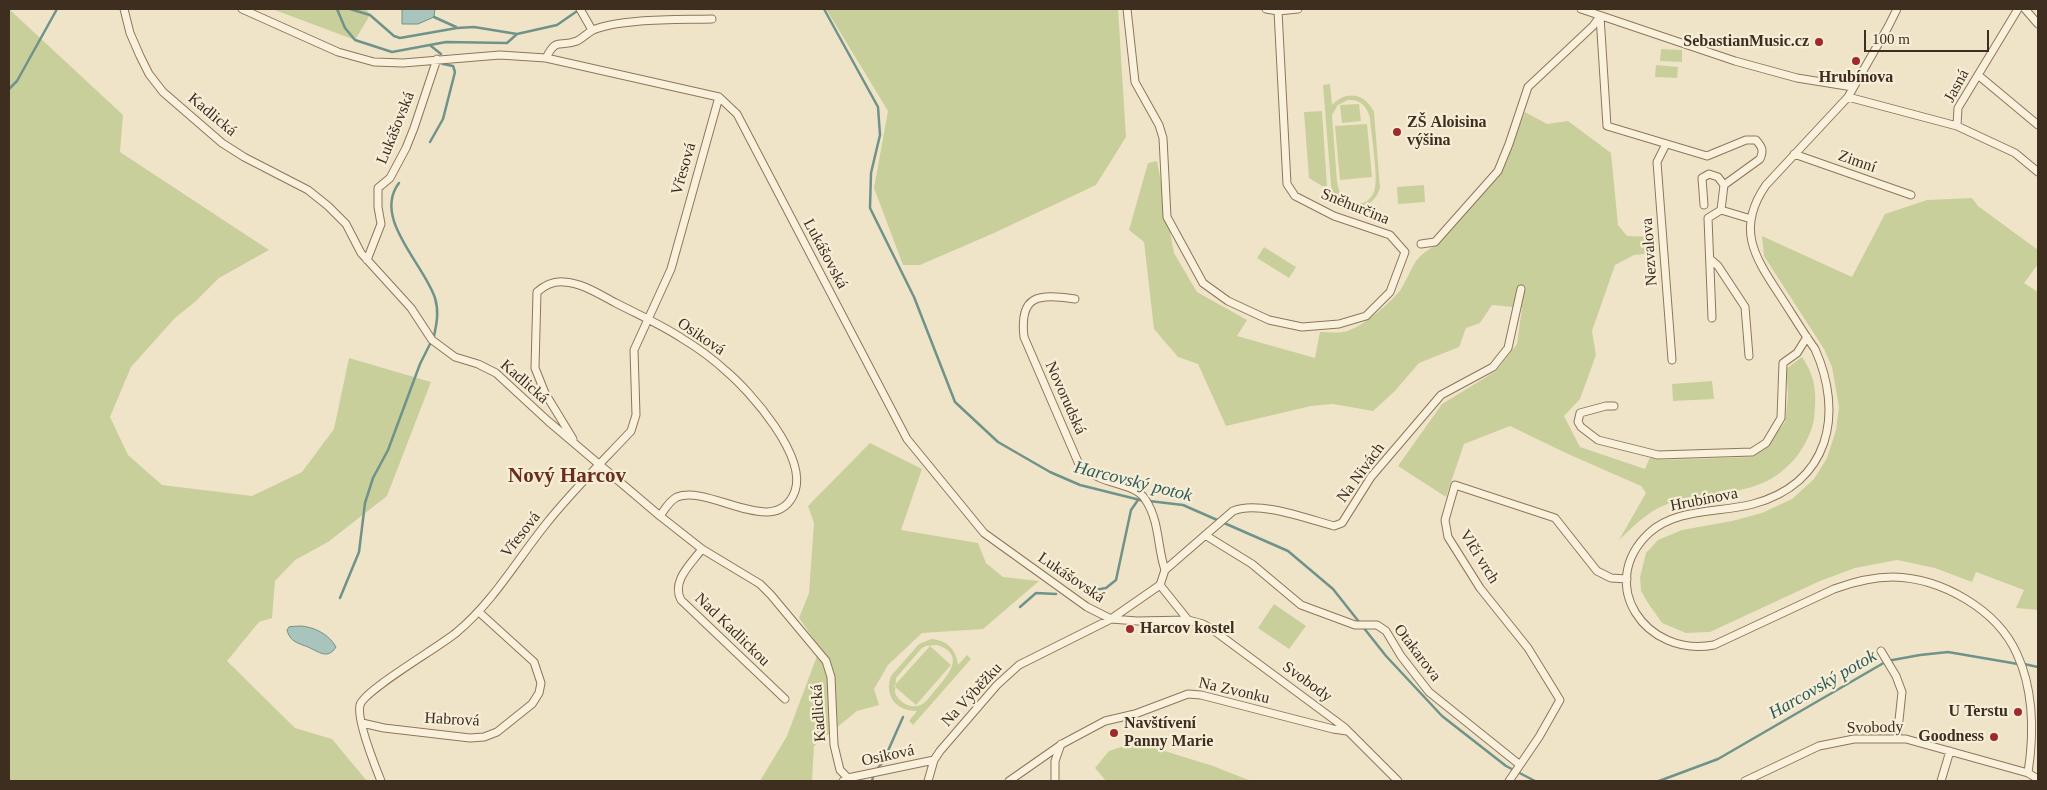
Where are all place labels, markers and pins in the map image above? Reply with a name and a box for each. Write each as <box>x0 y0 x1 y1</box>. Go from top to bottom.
place label: SebastianMusic.cz <box>1683 32 1809 52</box>
marker: SebastianMusic.cz <box>1813 36 1825 48</box>
marker: Hrubínova <box>1850 55 1862 67</box>
place label: Hrubínova <box>1819 68 1893 88</box>
place label: ZŠ Aloisina výšina <box>1407 113 1487 151</box>
marker: ZŠ Aloisina výšina <box>1391 126 1403 138</box>
place label: Harcov kostel <box>1140 619 1234 639</box>
marker: Harcov kostel <box>1124 623 1136 635</box>
place label: U Terstu <box>1949 702 2008 722</box>
marker: U Terstu <box>2012 706 2024 718</box>
place label: Navštívení Panny Marie <box>1124 714 1213 752</box>
marker: Navštívení Panny Marie <box>1108 727 1120 739</box>
place label: Goodness <box>1918 727 1984 747</box>
marker: Goodness <box>1988 731 2000 743</box>

